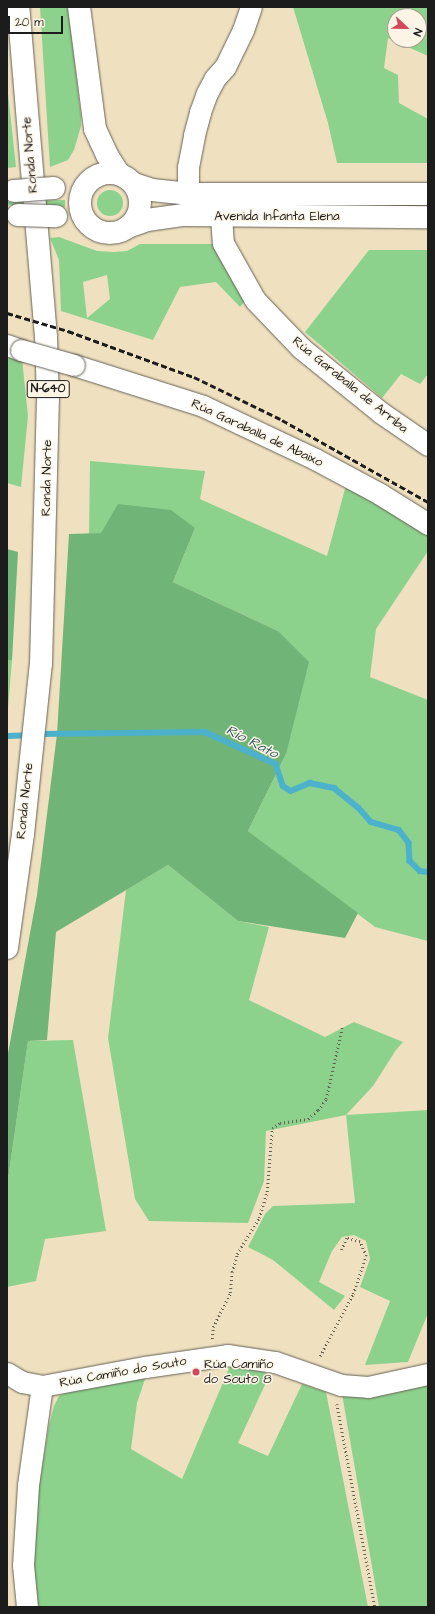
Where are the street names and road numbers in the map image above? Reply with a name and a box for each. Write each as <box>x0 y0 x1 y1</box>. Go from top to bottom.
street label: Ronda Norte <box>19 116 41 194</box>
street label: Avenida Infanta Elena <box>214 208 340 224</box>
street label: Rúa Garaballa de Arriba <box>289 334 411 436</box>
road number: N-640 <box>26 379 70 399</box>
street label: Rúa Garaballa de Abaixo <box>189 396 325 470</box>
street label: Ronda Norte <box>39 440 55 516</box>
street label: Ronda Norte <box>13 762 37 840</box>
street label: Rúa Camiño do Souto <box>58 1353 188 1391</box>

